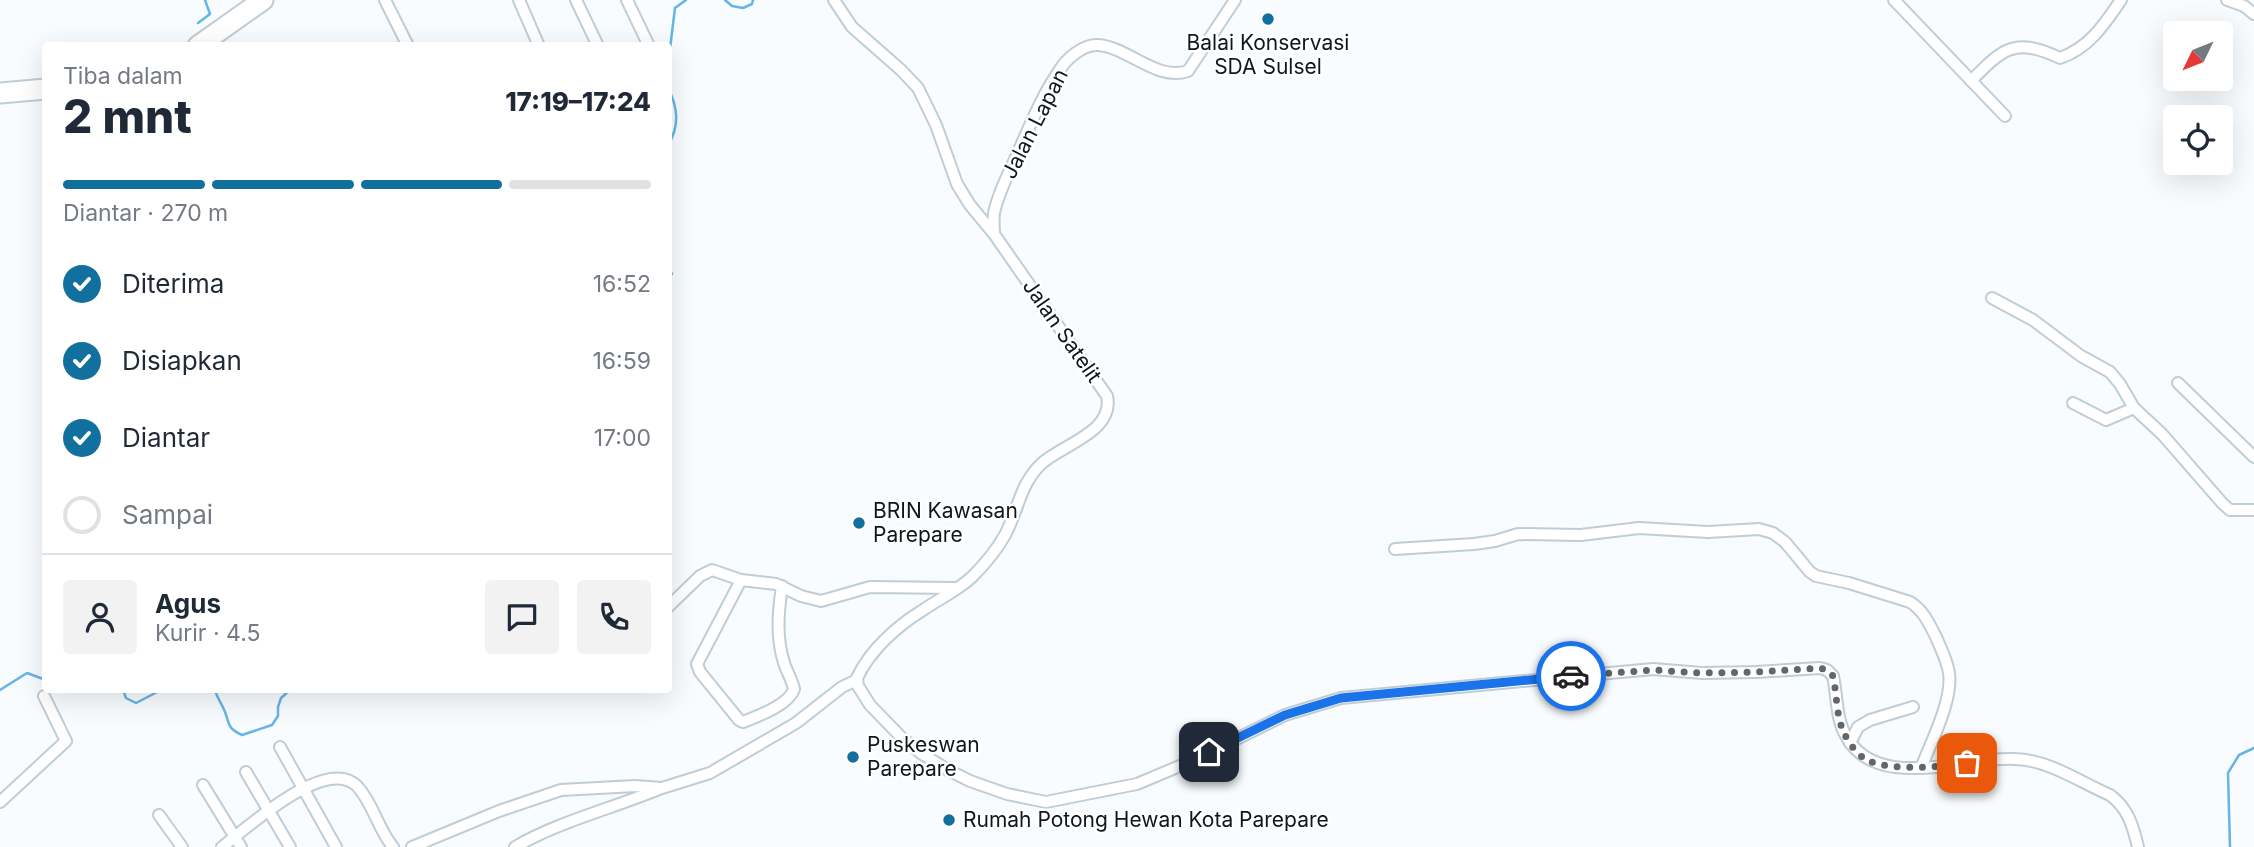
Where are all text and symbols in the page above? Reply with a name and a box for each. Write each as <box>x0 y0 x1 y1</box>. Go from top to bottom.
marker: Balai Konservasi SDA Sulsel <box>1260 11 1276 27</box>
north arrow <box>2163 21 2233 91</box>
map controls <box>2163 21 2233 175</box>
place label: Balai Konservasi SDA Sulsel <box>1187 30 1349 79</box>
text: Tiba dalam <box>63 62 183 90</box>
street label: Jalan Lapan <box>996 65 1073 183</box>
text: 17:19–17:24 <box>505 86 651 117</box>
text: 2 mnt <box>63 88 192 144</box>
button: locate <box>2163 105 2233 175</box>
text: Diantar · 270 m <box>63 199 228 227</box>
icon: check <box>63 265 101 303</box>
text: Diterima <box>122 268 224 299</box>
text: 16:52 <box>593 270 651 298</box>
street label: Jalan Satelit <box>1018 274 1107 387</box>
icon: check <box>63 342 101 380</box>
text: Disiapkan <box>122 345 242 376</box>
text: 16:59 <box>593 347 651 375</box>
icon: check <box>63 419 101 457</box>
text: Diantar <box>122 422 210 453</box>
text: 17:00 <box>594 424 651 452</box>
place label: BRIN Kawasan Parepare <box>873 498 1018 547</box>
text: Sampai <box>122 499 213 530</box>
marker: BRIN Kawasan Parepare <box>851 515 867 531</box>
button: person <box>63 580 137 654</box>
button: chat <box>485 580 559 654</box>
button: phone <box>577 580 651 654</box>
text: Agus <box>155 588 221 619</box>
text: Kurir · 4.5 <box>155 619 260 647</box>
courier <box>1536 641 1606 711</box>
icon: car <box>1552 657 1590 695</box>
pin <box>1179 722 1239 782</box>
place label: Puskeswan Parepare <box>867 732 980 781</box>
icon: home <box>1190 733 1228 771</box>
pin <box>1937 733 1997 793</box>
icon: bag <box>1948 744 1986 782</box>
marker: Puskeswan Parepare <box>845 749 861 765</box>
place label: Rumah Potong Hewan Kota Parepare <box>963 807 1329 832</box>
marker: Rumah Potong Hewan Kota Parepare <box>941 812 957 828</box>

